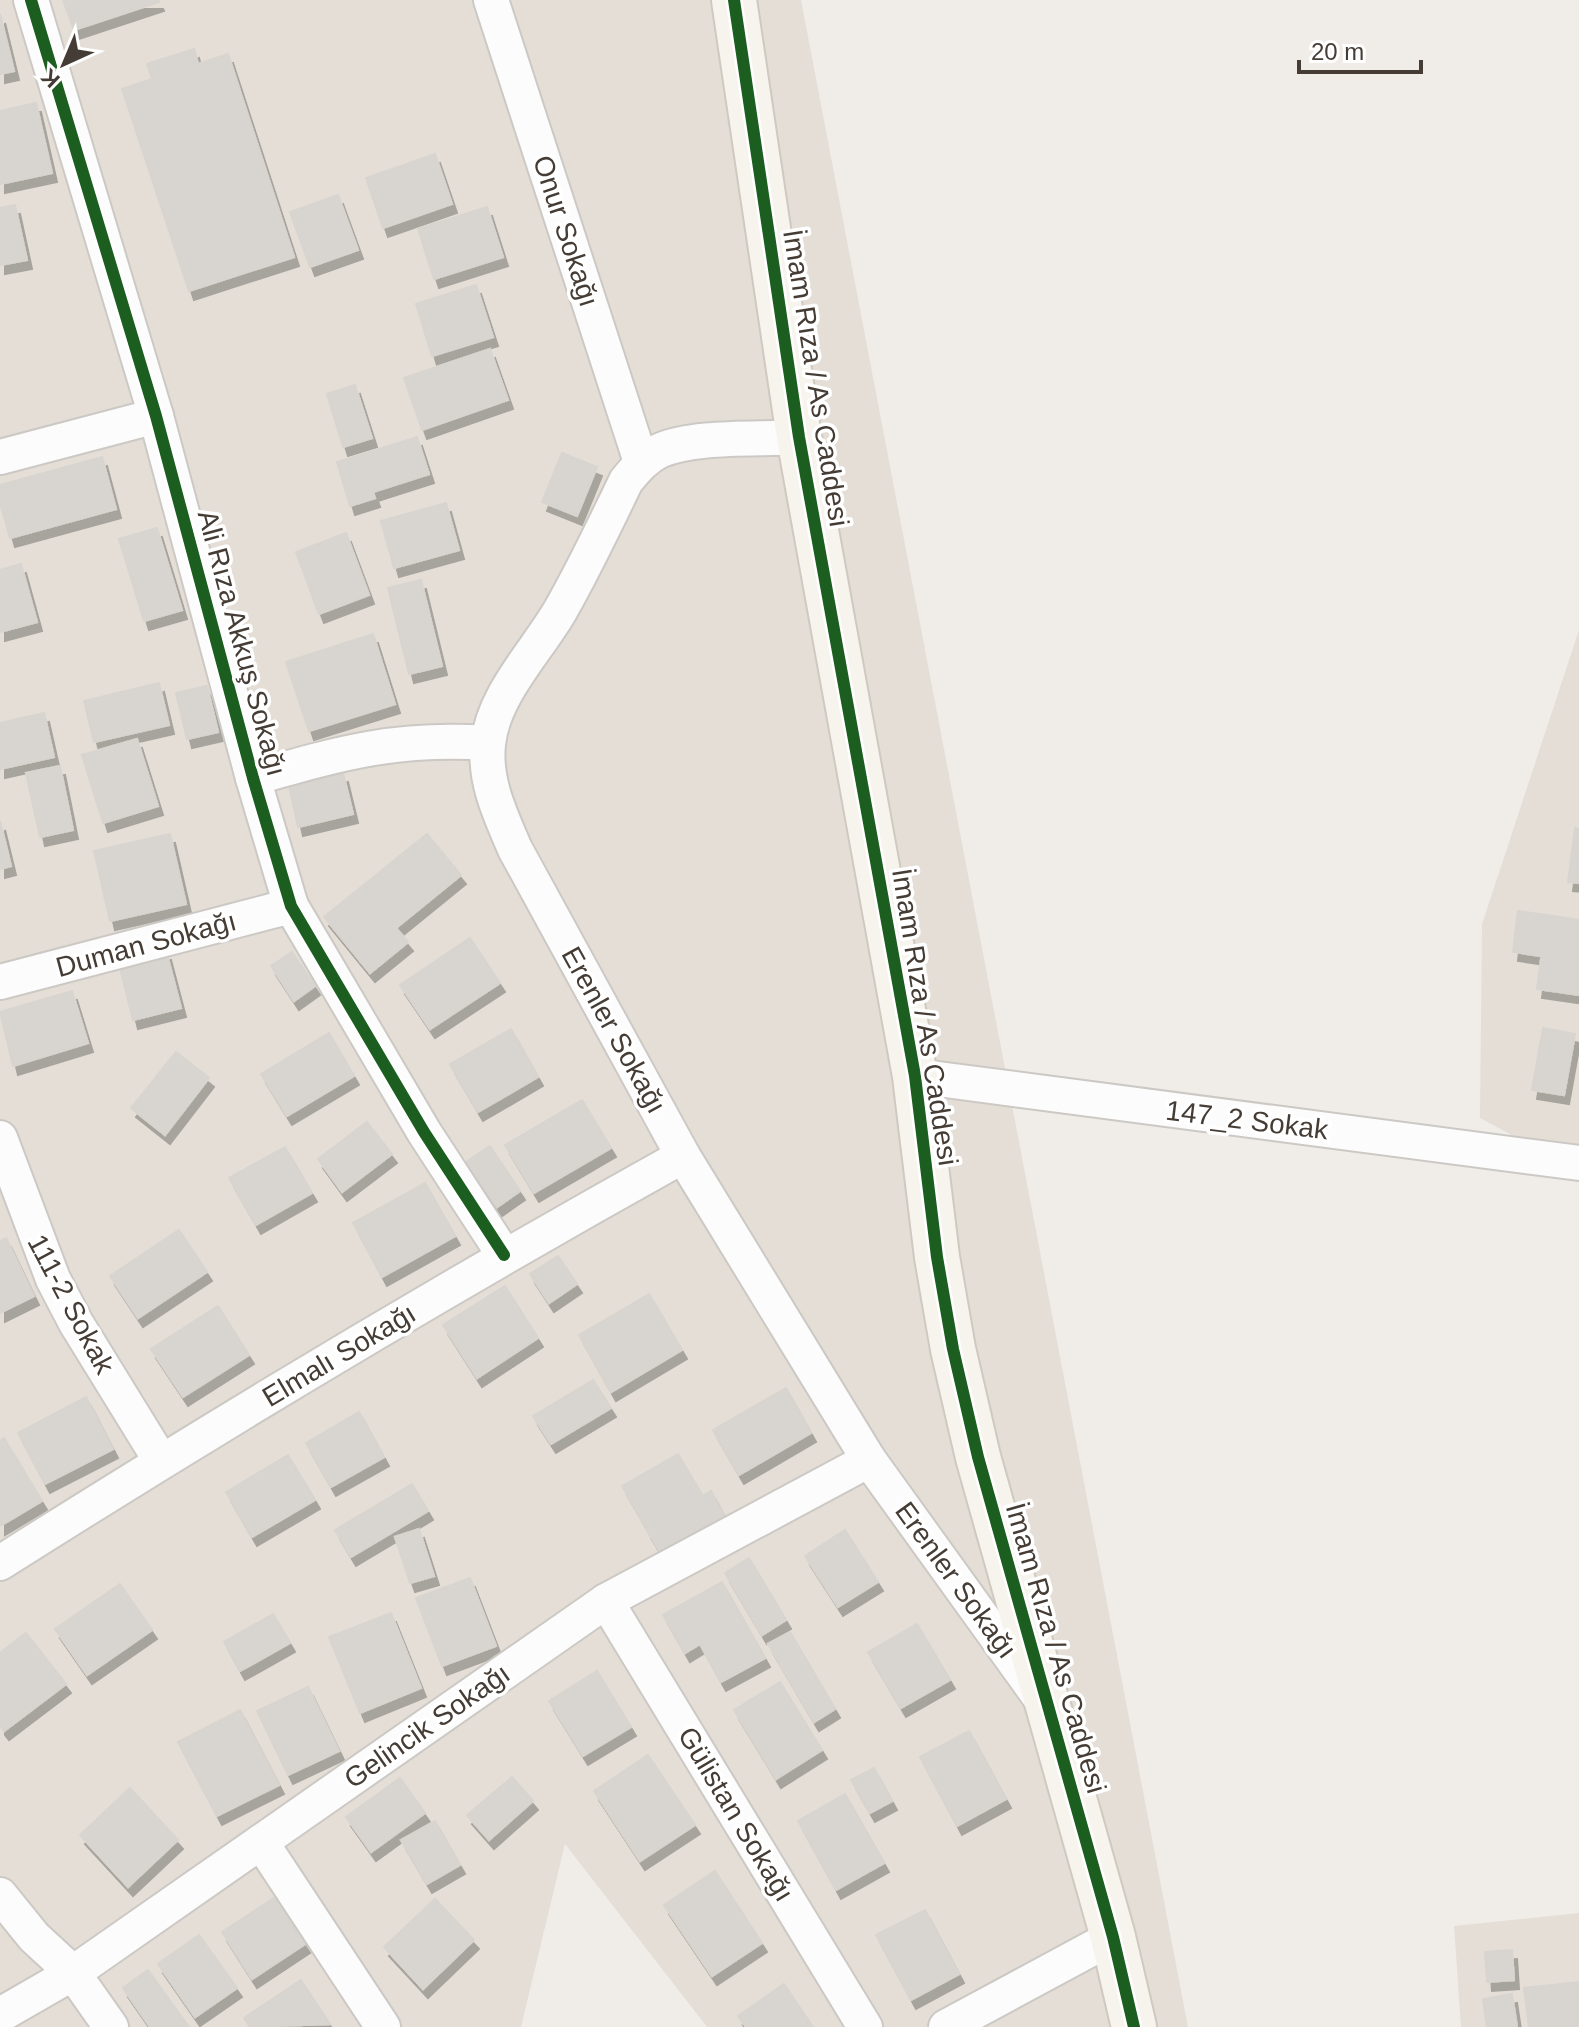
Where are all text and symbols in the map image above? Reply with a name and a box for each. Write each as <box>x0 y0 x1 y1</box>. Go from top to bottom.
north arrow <box>24 24 104 104</box>
scale bar <box>1299 24 1421 74</box>
text: 20 m <box>1311 38 1364 65</box>
text: K <box>36 63 65 93</box>
street label: Onur Sokağı <box>527 151 605 311</box>
street label: İmam Rıza / As Caddesi <box>777 227 855 529</box>
street label: Ali Rıza Akkuş Sokağı <box>192 507 292 779</box>
street label: İmam Rıza / As Caddesi <box>886 866 964 1168</box>
street label: Duman Sokağı <box>53 905 239 983</box>
street label: Erenler Sokağı <box>556 941 672 1119</box>
street label: 147_2 Sokak <box>1164 1095 1331 1145</box>
street label: 111-2 Sokak <box>21 1229 121 1380</box>
street label: Elmalı Sokağı <box>257 1297 421 1413</box>
street label: Erenler Sokağı <box>889 1496 1023 1664</box>
street label: İmam Rıza / As Caddesi <box>1000 1499 1112 1797</box>
street label: Gelincik Sokağı <box>338 1658 516 1794</box>
street label: Gülistan Sokağı <box>672 1721 800 1907</box>

